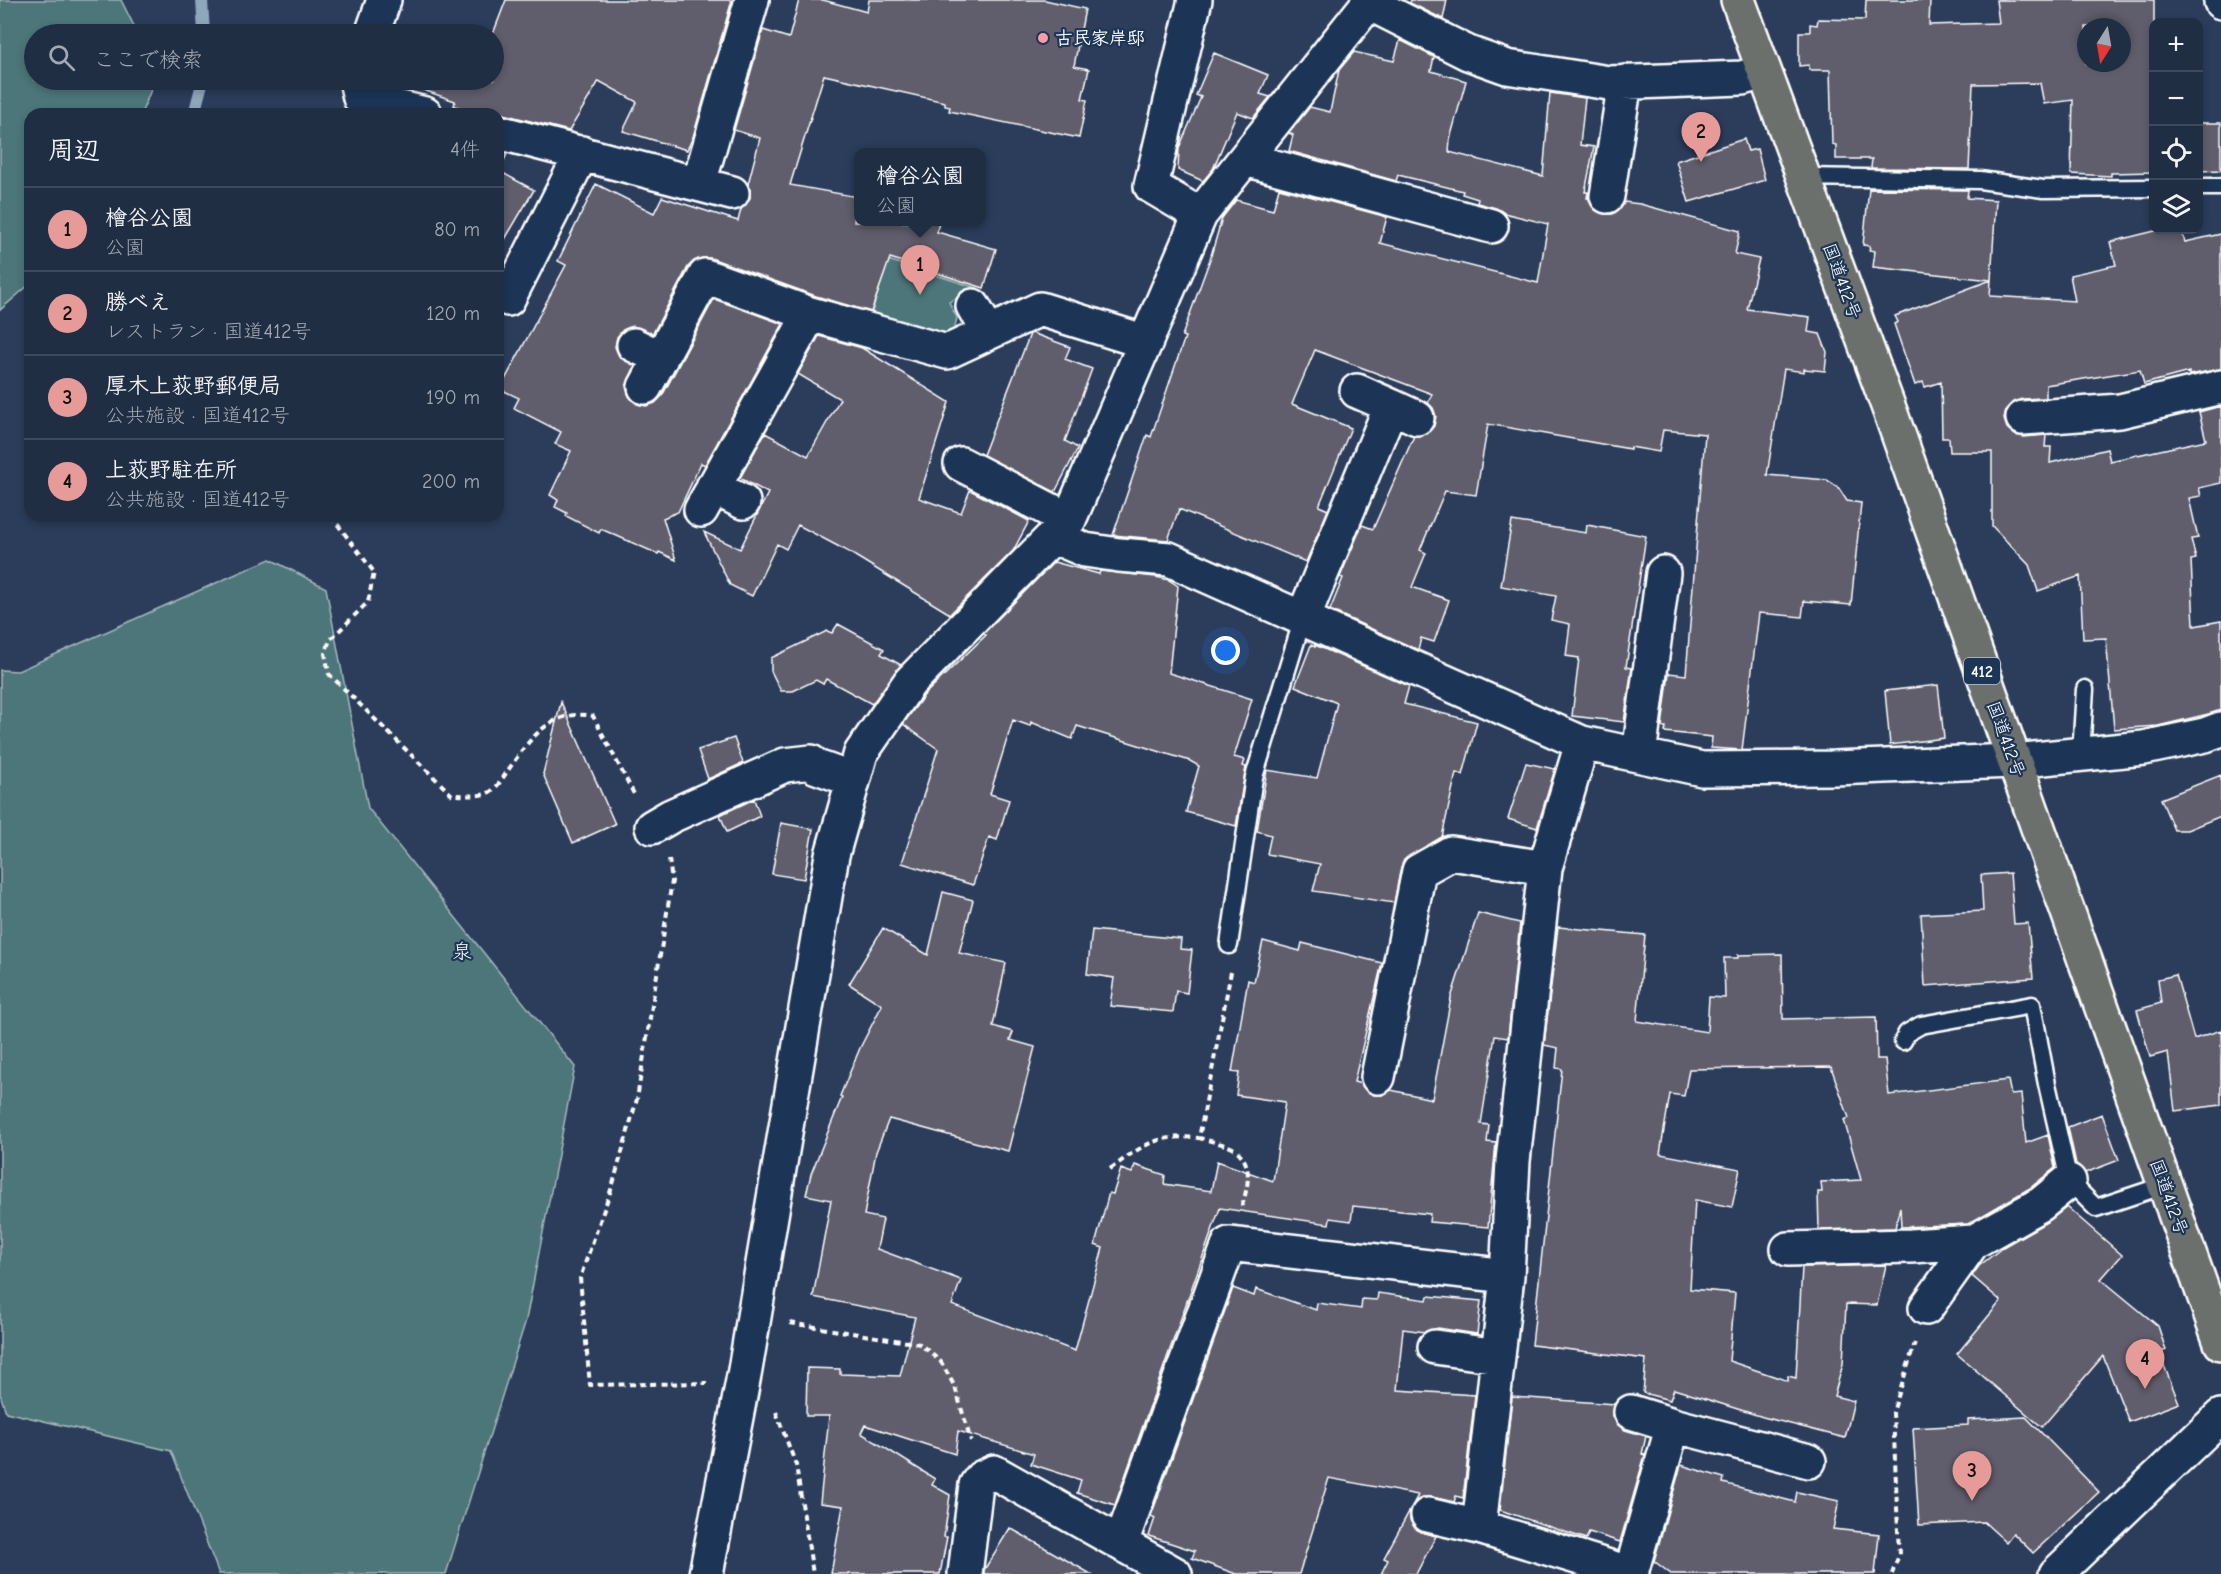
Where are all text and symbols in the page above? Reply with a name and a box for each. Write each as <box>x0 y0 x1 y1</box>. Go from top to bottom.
north arrow <box>2077 18 2131 72</box>
map controls <box>2149 18 2203 234</box>
button: + <box>2149 18 2203 72</box>
search box <box>24 24 504 90</box>
place label: 古民家岸邸 <box>1055 28 1145 49</box>
marker: 古民家岸邸 <box>1036 31 1050 45</box>
icon: search <box>45 41 78 74</box>
text: ここで検索 <box>93 47 203 73</box>
button: − <box>2149 72 2203 126</box>
pin: 2 <box>1682 112 1720 162</box>
button: locate <box>2149 126 2203 180</box>
text: 周辺 <box>48 136 100 166</box>
text: 4件 <box>450 138 480 161</box>
popup <box>854 148 986 226</box>
text: 檜谷公園 <box>876 163 964 189</box>
button: layers <box>2149 180 2203 234</box>
text: 公園 <box>876 194 916 217</box>
text: 檜谷公園 <box>105 205 193 231</box>
text: 1 <box>64 218 71 241</box>
text: 80 m <box>434 218 480 241</box>
text: 公園 <box>105 236 145 259</box>
street label: 国道412号 <box>1818 240 1865 322</box>
pin: 1 <box>900 246 940 295</box>
text: 勝べえ <box>105 289 171 315</box>
text: 2 <box>63 302 72 325</box>
text: 120 m <box>426 302 480 325</box>
text: レストラン · 国道412号 <box>105 320 312 343</box>
text: 厚木上荻野郵便局 <box>105 373 281 399</box>
text: 3 <box>63 386 72 409</box>
text: 190 m <box>426 386 480 409</box>
text: 公共施設 · 国道412号 <box>105 404 290 427</box>
text: 上荻野駐在所 <box>105 457 237 483</box>
text: 4 <box>63 470 72 493</box>
text: 200 m <box>422 470 480 493</box>
text: 公共施設 · 国道412号 <box>105 488 290 511</box>
your location <box>1211 636 1240 665</box>
road number: 412 <box>1964 658 2000 684</box>
street label: 国道412号 <box>1982 698 2029 780</box>
district label: 泉 <box>452 940 472 963</box>
street label: 国道412号 <box>2145 1156 2192 1238</box>
pin: 4 <box>2126 1340 2164 1389</box>
pin: 3 <box>1952 1452 1992 1501</box>

